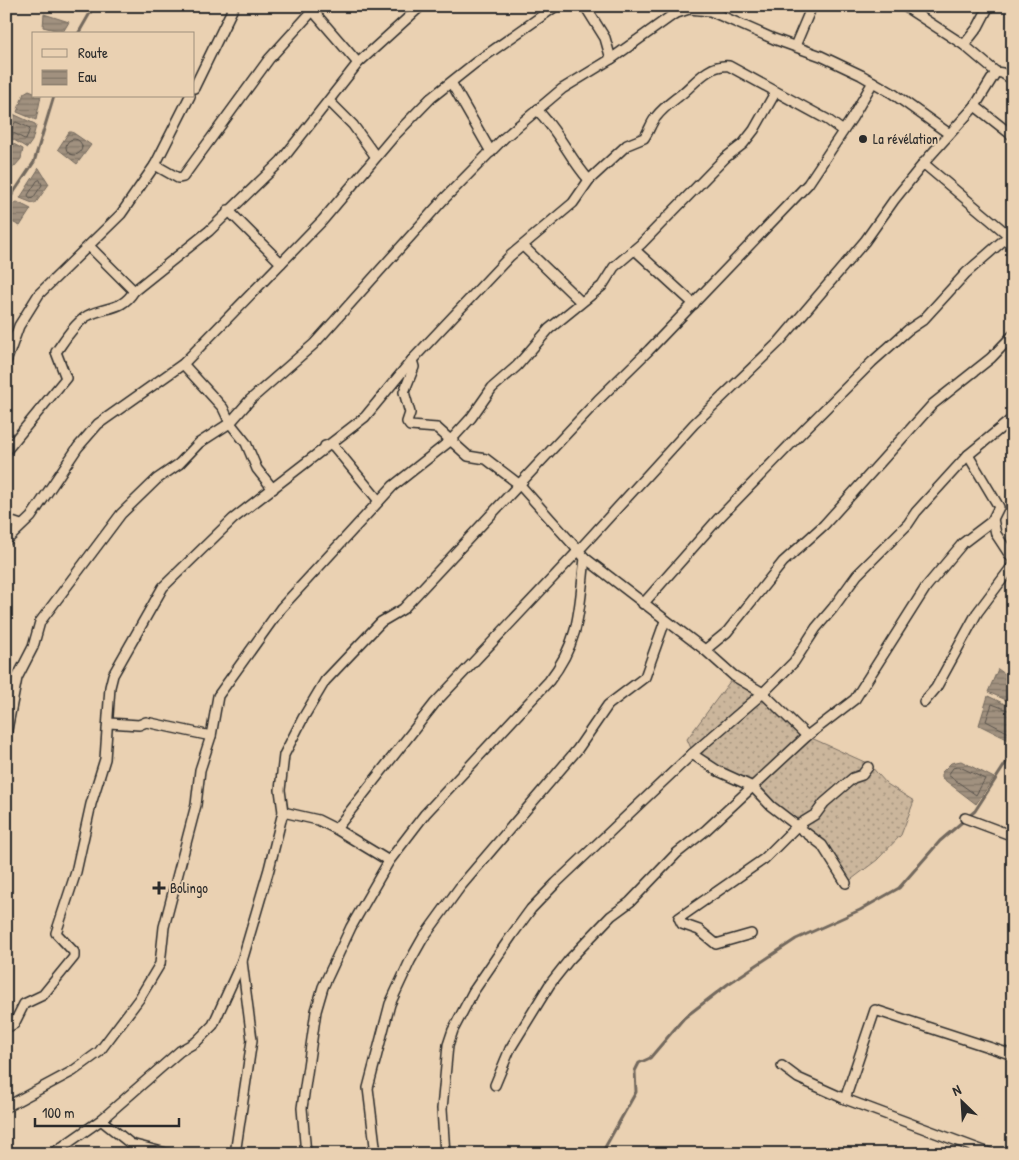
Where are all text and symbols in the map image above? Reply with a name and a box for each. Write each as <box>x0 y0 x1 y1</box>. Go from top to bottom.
legend <box>32 32 195 98</box>
text: Route <box>78 42 108 63</box>
text: Eau <box>78 66 97 87</box>
place label: La révélation <box>873 129 938 148</box>
marker: La révélation <box>857 133 869 145</box>
place label: Bolingo <box>170 878 208 898</box>
marker: Bolingo <box>152 881 166 895</box>
north arrow <box>936 1078 986 1128</box>
text: N <box>949 1079 964 1100</box>
scale bar <box>35 1095 179 1127</box>
text: 100 m <box>42 1102 75 1123</box>

